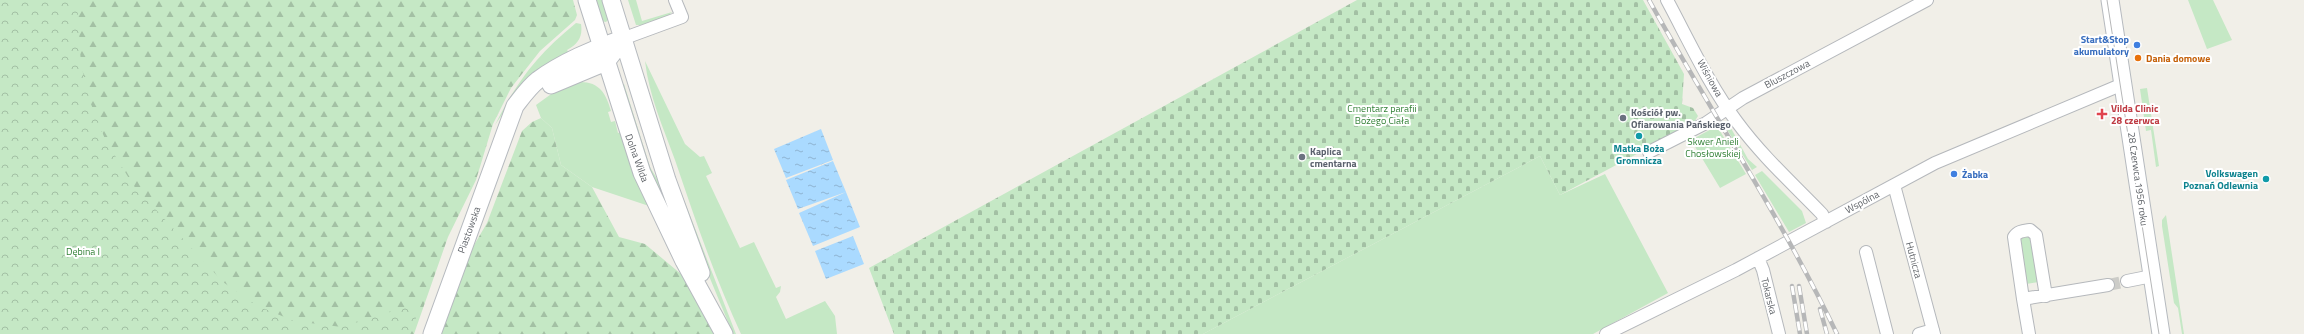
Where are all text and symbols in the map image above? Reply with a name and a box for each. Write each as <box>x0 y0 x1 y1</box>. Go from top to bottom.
place label: Start&Stop akumulatory <box>2074 32 2130 59</box>
marker: Start&Stop akumulatory <box>2132 40 2142 50</box>
place label: Dania domowe <box>2146 51 2210 66</box>
marker: Dania domowe <box>2133 53 2143 63</box>
street label: Wiśniowa <box>1693 56 1727 100</box>
street label: Bluszczowa <box>1762 56 1812 92</box>
park label: Cmentarz parafii Bożego Ciała <box>1347 101 1417 128</box>
place label: Vilda Clinic 28 czerwca <box>2111 101 2160 128</box>
place label: Kościół pw. Ofiarowania Pańskiego <box>1631 105 1731 132</box>
marker: Vilda Clinic 28 czerwca <box>2096 108 2108 120</box>
marker: Kościół pw. Ofiarowania Pańskiego <box>1618 113 1628 123</box>
marker: Matka Boża Gromnicza <box>1634 131 1644 141</box>
street label: 28 Czerwca 1956 roku <box>2124 131 2152 227</box>
street label: Dolna Wilda <box>621 132 653 184</box>
park label: Skwer Anieli Chosłowskiej <box>1685 134 1741 161</box>
place label: Matka Boża Gromnicza <box>1614 141 1664 168</box>
place label: Kaplica cmentarna <box>1310 144 1357 171</box>
marker: Kaplica cmentarna <box>1297 152 1307 162</box>
place label: Volkswagen Poznań Odlewnia <box>2183 166 2258 193</box>
place label: Żabka <box>1962 167 1988 182</box>
marker: Żabka <box>1949 169 1959 179</box>
marker: Volkswagen Poznań Odlewnia <box>2261 174 2271 184</box>
street label: Wspólna <box>1842 187 1882 217</box>
street label: Piastowska <box>454 205 484 255</box>
street label: Hutnicza <box>1902 240 1926 280</box>
park label: Dębina I <box>66 244 100 259</box>
street label: Tokarska <box>1757 276 1781 316</box>

